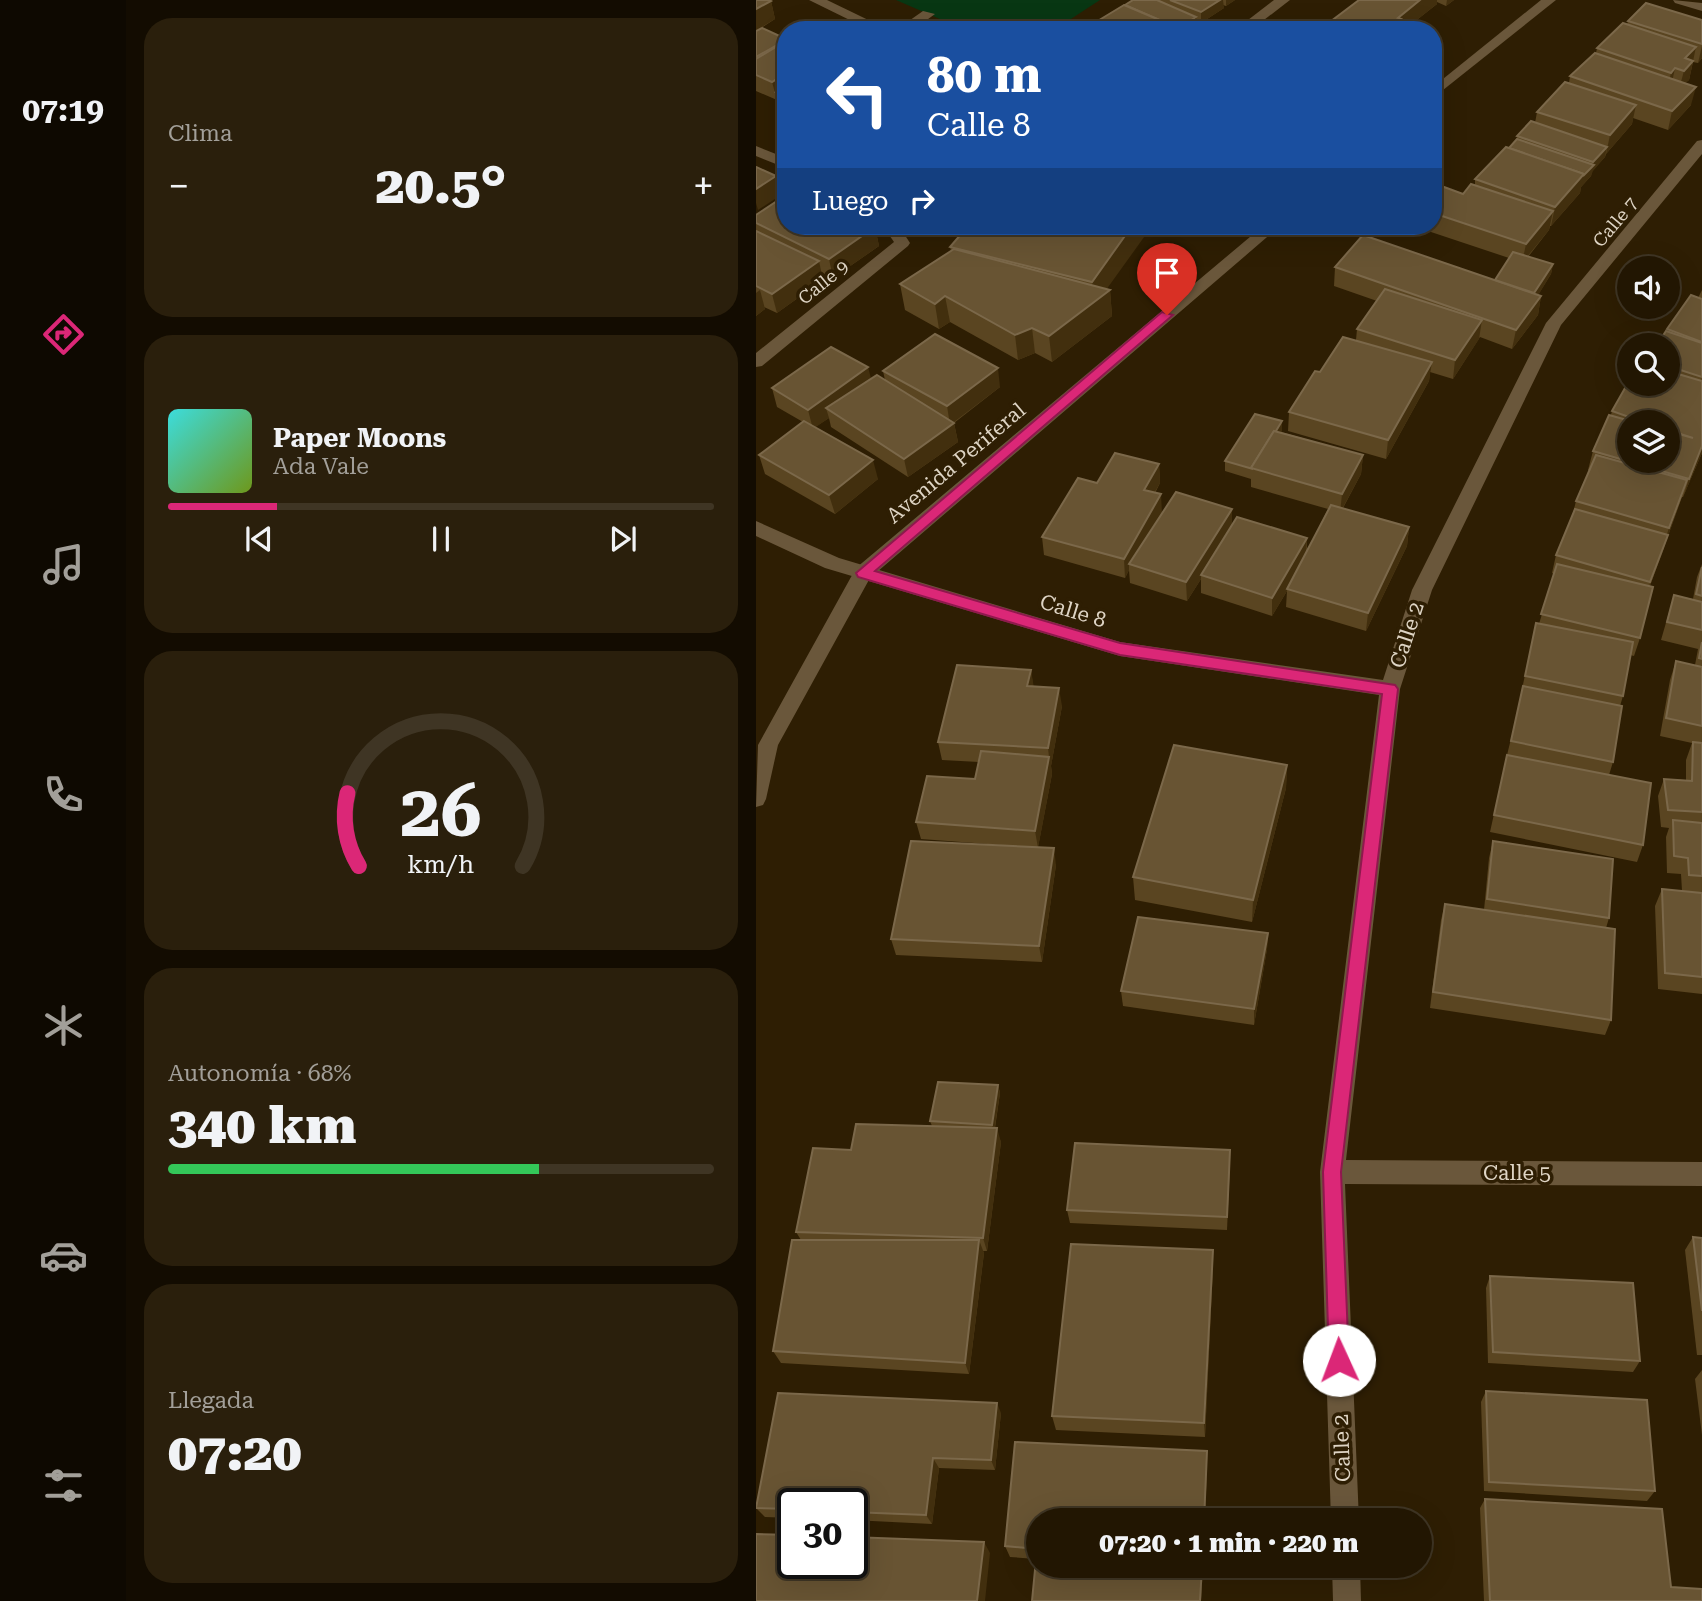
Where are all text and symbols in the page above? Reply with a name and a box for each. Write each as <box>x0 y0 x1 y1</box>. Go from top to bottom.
text: 80 m <box>927 47 1042 104</box>
icon: left <box>812 49 903 140</box>
text: 07:19 <box>22 91 104 129</box>
text: Calle 8 <box>927 106 1031 144</box>
text: Clima <box>168 120 232 147</box>
text: 20.5° <box>376 155 506 216</box>
text: − <box>168 164 189 208</box>
text: + <box>693 164 714 208</box>
icon: right <box>903 182 941 220</box>
text: Luego <box>812 186 889 216</box>
street label: Calle 7 <box>1588 193 1642 251</box>
pin <box>1137 243 1197 315</box>
icon: arrive <box>1148 254 1186 292</box>
street label: Calle 9 <box>794 255 852 309</box>
map controls <box>1617 256 1680 473</box>
button: sound <box>1617 256 1680 319</box>
icon: directions <box>39 310 88 359</box>
button: search <box>1617 333 1680 396</box>
street label: Avenida Periferal <box>882 398 1031 528</box>
button: layers <box>1617 410 1680 473</box>
text: Paper Moons <box>273 423 446 453</box>
text: Ada Vale <box>273 453 369 480</box>
icon: previous <box>240 520 278 558</box>
icon: pause <box>422 520 460 558</box>
icon: next <box>604 520 642 558</box>
icon: music <box>39 540 88 589</box>
street label: Calle 8 <box>1037 590 1109 632</box>
street label: Calle 2 <box>1385 599 1429 671</box>
icon: phone <box>39 770 88 819</box>
text: 26 <box>400 770 482 855</box>
text: km/h <box>408 850 474 879</box>
icon: climate <box>39 1001 88 1050</box>
text: Autonomía · 68% <box>168 1060 352 1087</box>
text: 340 km <box>168 1095 356 1156</box>
street label: Calle 5 <box>1483 1161 1551 1185</box>
icon: car <box>39 1231 88 1280</box>
position arrow <box>1302 1323 1376 1397</box>
text: Llegada <box>168 1387 254 1414</box>
street label: Calle 2 <box>1329 1414 1355 1482</box>
text: 07:20 <box>168 1422 302 1483</box>
icon: filters <box>39 1461 88 1510</box>
speed limit sign: 30 <box>777 1488 868 1579</box>
text: 07:20 · 1 min · 220 m <box>1099 1528 1359 1558</box>

